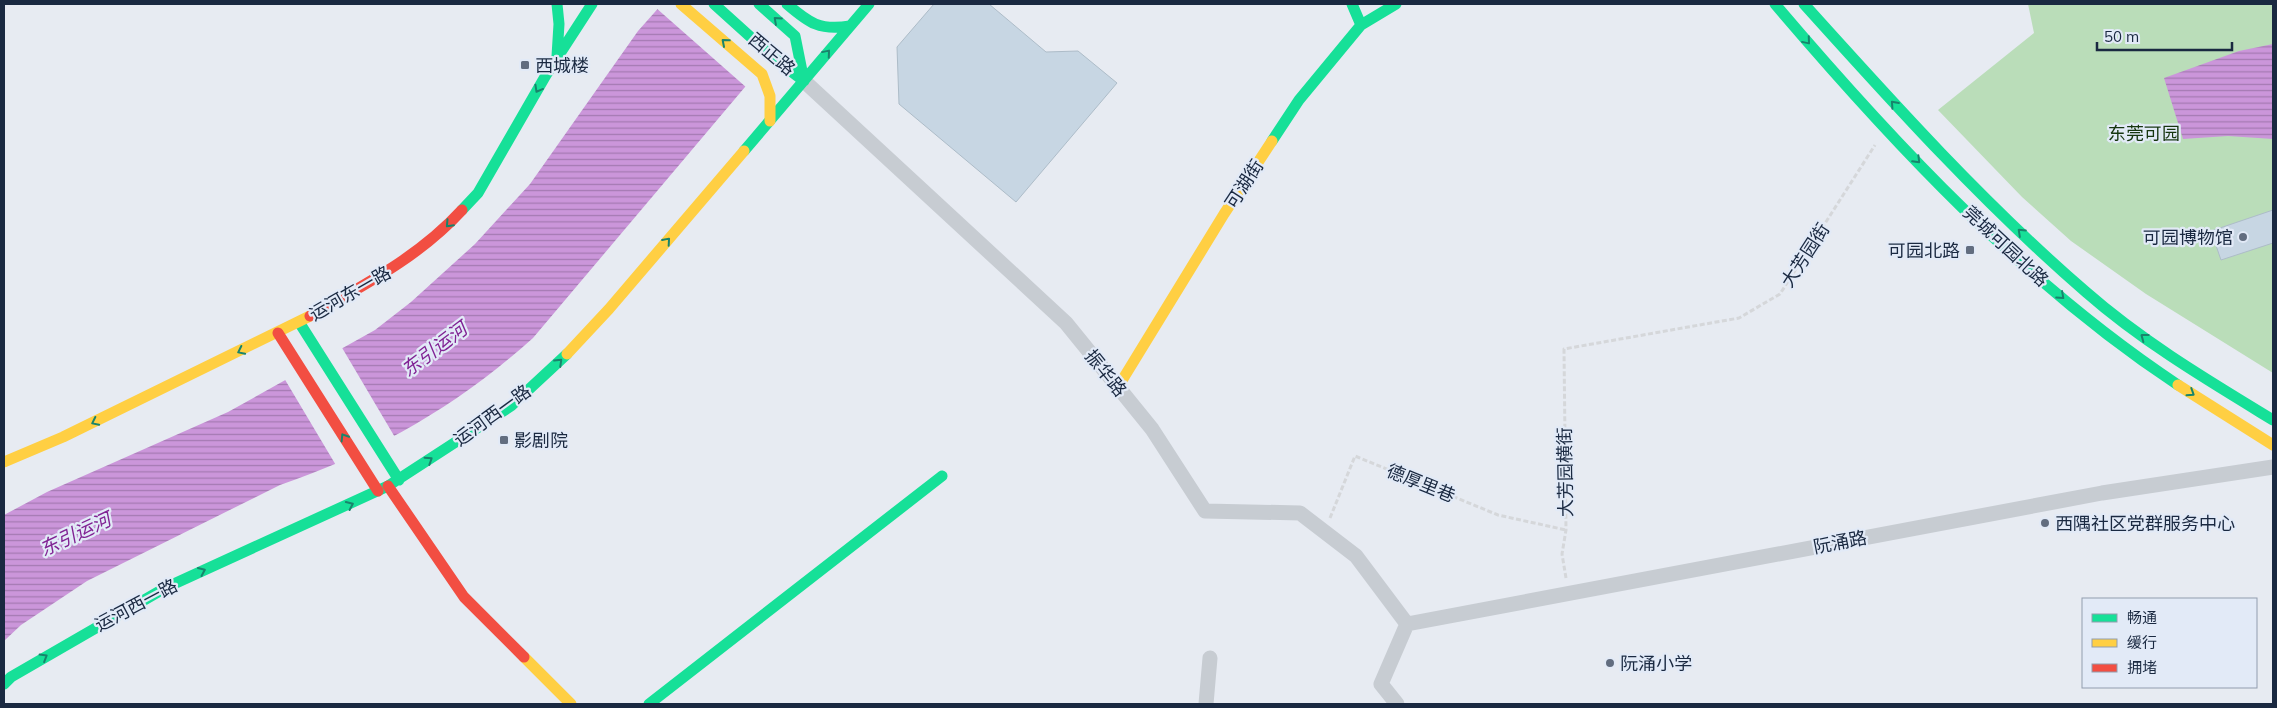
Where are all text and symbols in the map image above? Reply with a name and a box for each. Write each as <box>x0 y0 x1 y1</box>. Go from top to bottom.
one-way arrow <box>774 17 783 26</box>
scale bar <box>2097 20 2232 52</box>
text: 50 m <box>2104 27 2139 46</box>
street label: 西正路 <box>744 28 800 80</box>
one-way arrow <box>1801 35 1809 44</box>
one-way arrow <box>721 39 730 48</box>
one-way arrow <box>821 50 830 59</box>
place label: 西城楼 <box>535 54 589 77</box>
marker: 西城楼 <box>519 59 531 71</box>
one-way arrow <box>534 84 544 93</box>
one-way arrow <box>1890 101 1899 110</box>
park label: 东莞可园 <box>2108 122 2180 145</box>
street label: 可湖街 <box>1220 155 1268 213</box>
one-way arrow <box>1911 155 1920 164</box>
street label: 莞城可园北路 <box>1959 201 2053 291</box>
one-way arrow <box>446 219 455 228</box>
street label: 大芳园街 <box>1776 219 1834 291</box>
place label: 可园博物馆 <box>2143 226 2233 249</box>
one-way arrow <box>2017 229 2026 238</box>
marker: 可园博物馆 <box>2237 231 2249 243</box>
one-way arrow <box>662 238 671 247</box>
place label: 可园北路 <box>1888 239 1960 262</box>
marker: 可园北路 <box>1964 244 1976 256</box>
street label: 运河东一路 <box>305 261 395 325</box>
one-way arrow <box>2055 290 2064 299</box>
water label: 东引运河 <box>396 314 475 381</box>
one-way arrow <box>2140 334 2150 343</box>
one-way arrow <box>237 344 246 355</box>
street label: 振华路 <box>1080 345 1132 401</box>
one-way arrow <box>553 359 562 368</box>
street label: 运河西一路 <box>449 379 535 451</box>
one-way arrow <box>2185 387 2194 397</box>
one-way arrow <box>91 415 100 426</box>
street label: 大芳园横街 <box>1553 427 1577 517</box>
place label: 影剧院 <box>514 429 568 452</box>
one-way arrow <box>341 433 350 442</box>
marker: 影剧院 <box>498 434 510 446</box>
one-way arrow <box>424 456 433 466</box>
street label: 德厚里巷 <box>1383 459 1459 507</box>
one-way arrow <box>345 501 354 511</box>
water label: 东引运河 <box>35 505 118 561</box>
place label: 西隅社区党群服务中心 <box>2055 512 2235 535</box>
marker: 西隅社区党群服务中心 <box>2039 517 2051 529</box>
street label: 阮涌路 <box>1811 526 1869 558</box>
one-way arrow <box>197 567 206 578</box>
street label: 运河西一路 <box>91 574 181 636</box>
legend <box>2082 598 2257 688</box>
text: 畅通 <box>2127 608 2157 627</box>
text: 缓行 <box>2127 633 2157 652</box>
place label: 阮涌小学 <box>1620 652 1692 675</box>
one-way arrow <box>39 654 48 664</box>
marker: 阮涌小学 <box>1604 657 1616 669</box>
text: 拥堵 <box>2127 658 2157 677</box>

